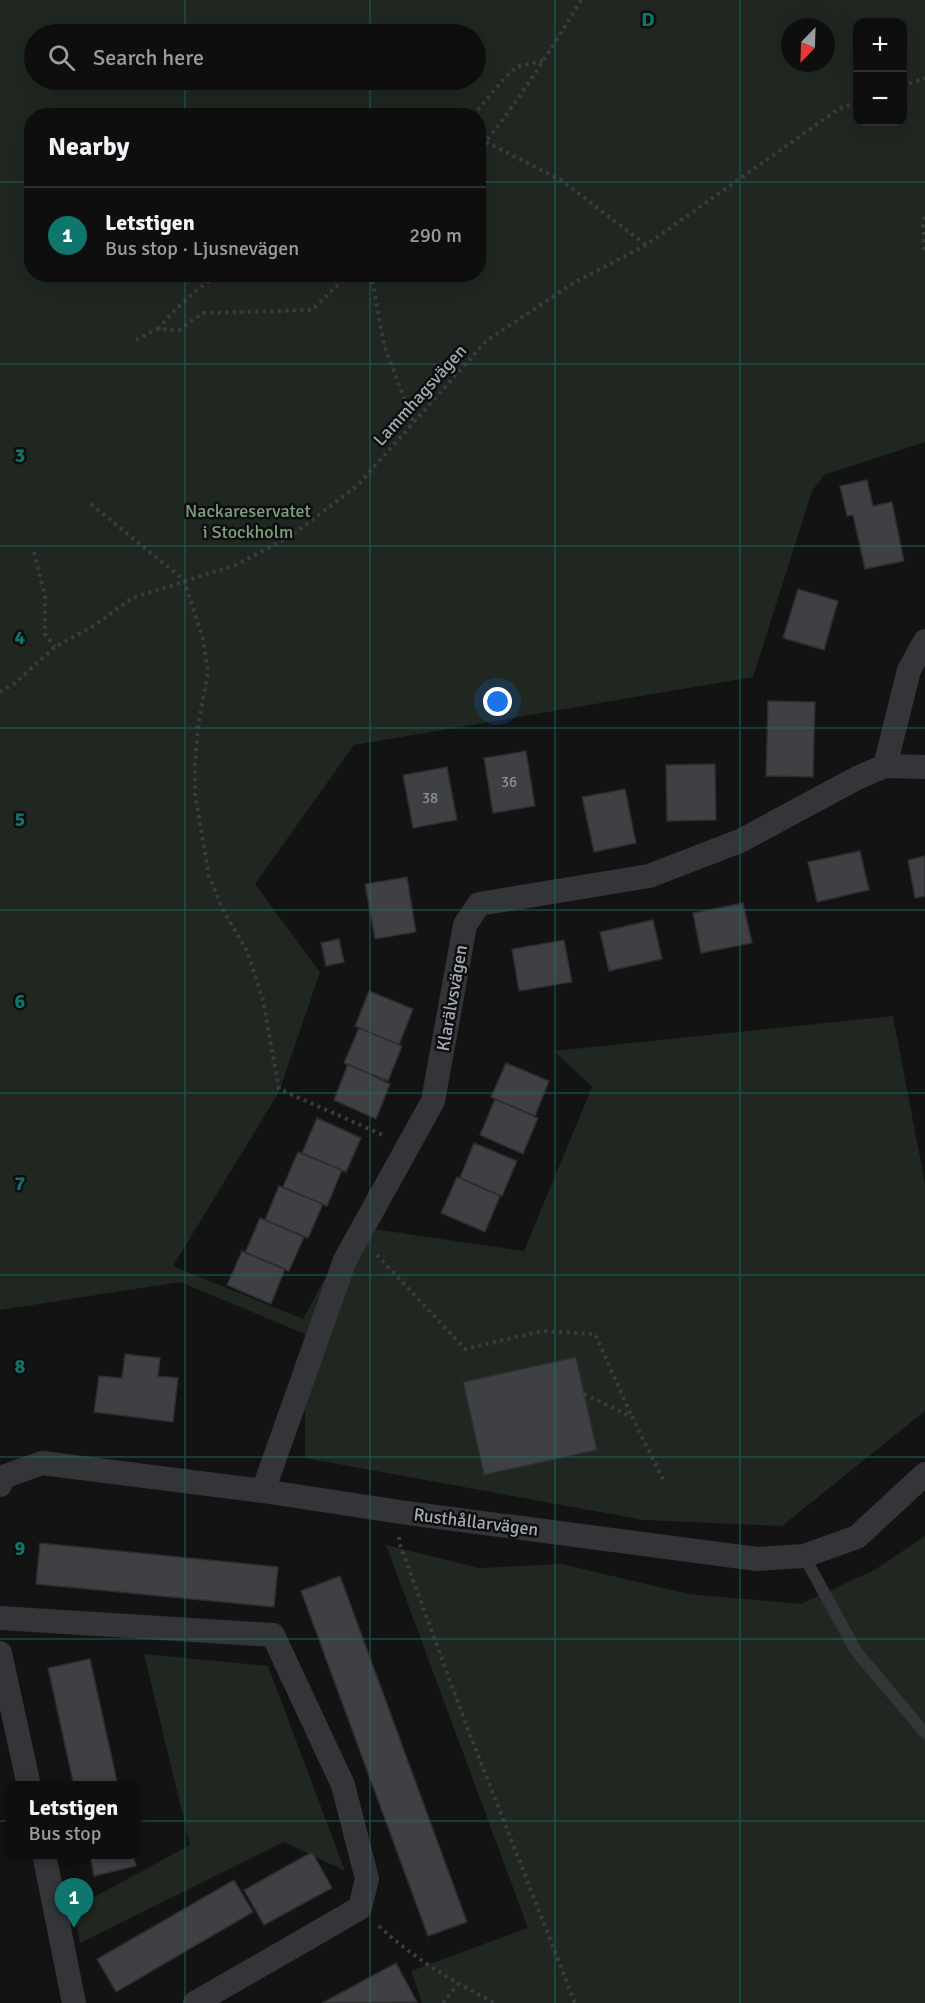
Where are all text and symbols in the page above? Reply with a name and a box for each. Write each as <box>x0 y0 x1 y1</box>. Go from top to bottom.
text: D <box>641 7 655 32</box>
north arrow <box>781 18 835 72</box>
map controls <box>853 18 907 126</box>
button: + <box>853 18 907 72</box>
search box <box>24 24 486 90</box>
icon: search <box>45 41 78 74</box>
text: Search here <box>93 44 204 71</box>
button: − <box>853 72 907 126</box>
text: Nearby <box>48 131 129 163</box>
text: Letstigen <box>105 209 195 236</box>
text: 1 <box>62 223 73 248</box>
text: 290 m <box>409 223 462 248</box>
text: Bus stop · Ljusnevägen <box>105 236 299 261</box>
street label: Lammhagsvägen <box>369 340 471 450</box>
text: 3 <box>15 443 25 468</box>
park label: Nackareservatet i Stockholm <box>185 500 311 543</box>
text: 4 <box>15 625 26 650</box>
your location <box>483 687 512 716</box>
house number: 36 <box>501 773 517 791</box>
house number: 38 <box>422 789 438 807</box>
text: 5 <box>15 807 25 832</box>
street label: Klarälvsvägen <box>432 943 472 1053</box>
text: 6 <box>15 989 26 1014</box>
text: 7 <box>15 1171 26 1196</box>
text: 8 <box>15 1354 26 1379</box>
street label: Rusthållarvägen <box>412 1503 540 1541</box>
text: 9 <box>15 1536 26 1561</box>
popup <box>6 1781 141 1859</box>
text: Letstigen <box>29 1794 118 1821</box>
text: Bus stop <box>29 1821 101 1846</box>
pin: 1 <box>54 1878 94 1928</box>

